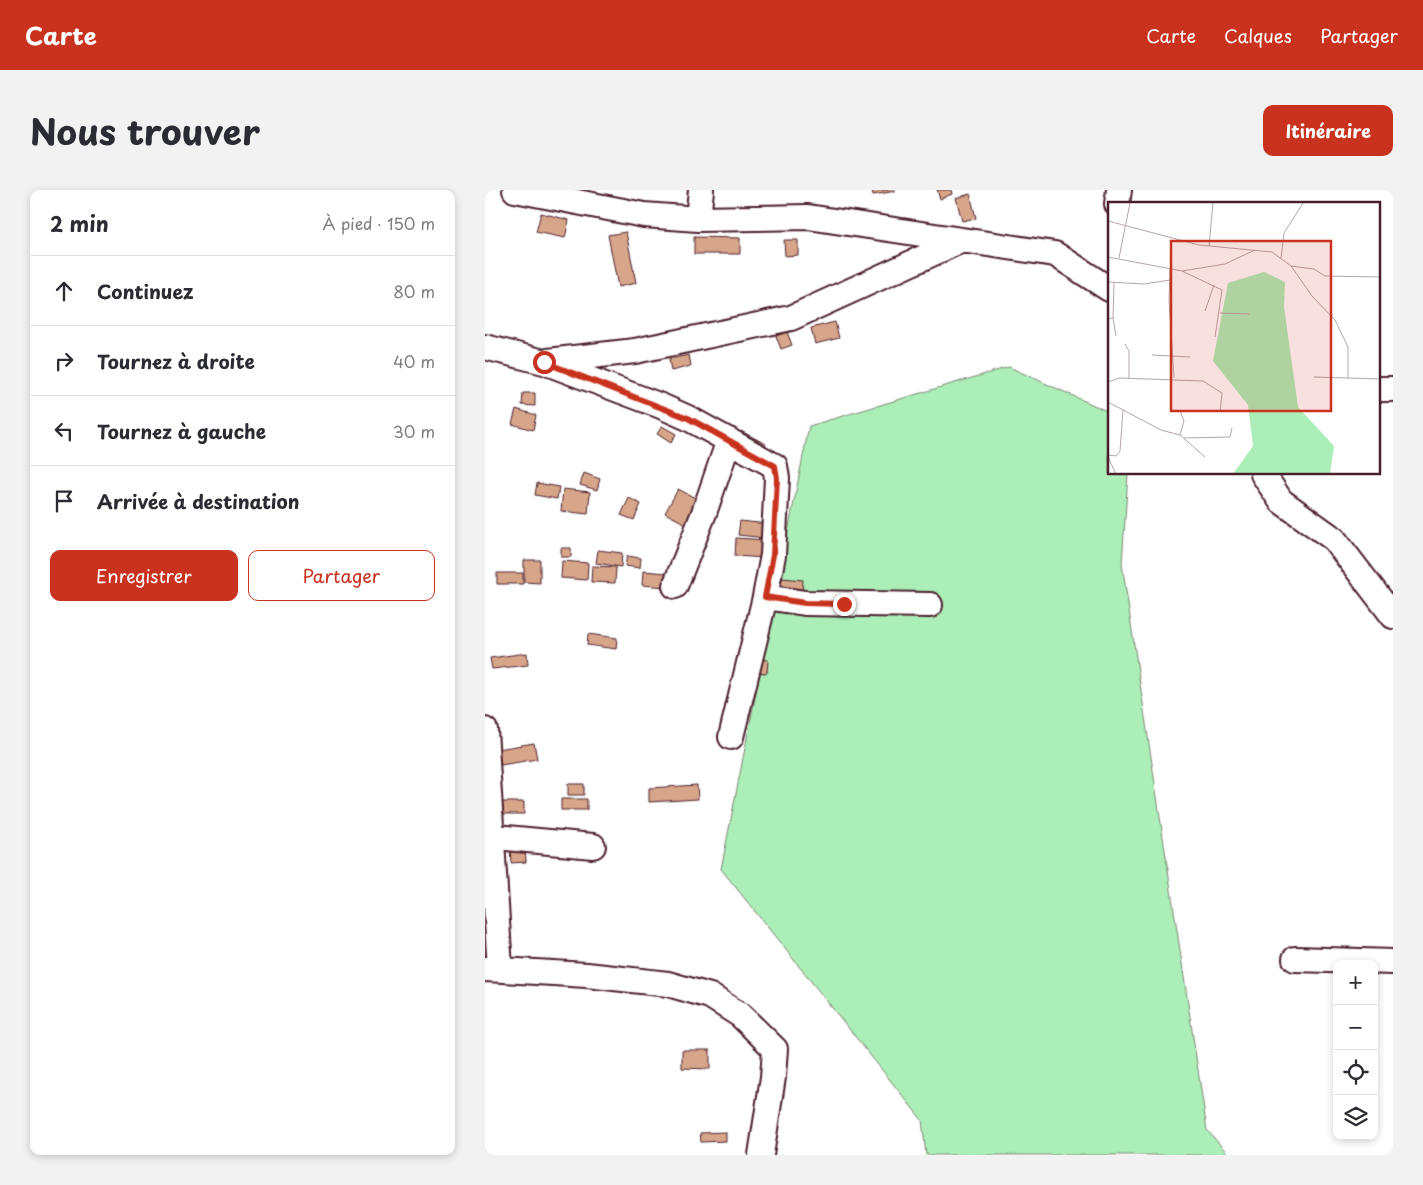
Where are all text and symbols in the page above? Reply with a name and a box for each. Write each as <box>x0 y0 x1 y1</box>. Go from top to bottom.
text: Carte <box>25 17 97 53</box>
text: Carte <box>1146 22 1196 49</box>
text: Calques <box>1224 22 1292 49</box>
text: Partager <box>1320 22 1398 49</box>
text: Nous trouver <box>30 104 260 157</box>
button: Itinéraire <box>1263 105 1393 156</box>
inset map <box>1108 202 1381 475</box>
text: 2 min <box>50 207 109 239</box>
text: À pied · 150 m <box>322 211 435 235</box>
icon: ahead <box>50 277 78 305</box>
text: Continuez <box>97 277 194 305</box>
text: 80 m <box>393 279 435 303</box>
icon: right <box>50 347 78 375</box>
text: Tournez à droite <box>97 347 255 375</box>
text: 40 m <box>393 349 435 373</box>
route start <box>533 351 556 374</box>
icon: left <box>50 417 78 445</box>
text: Tournez à gauche <box>97 417 266 445</box>
text: 30 m <box>393 419 435 443</box>
icon: arrive <box>50 487 78 515</box>
text: Arrivée à destination <box>97 487 300 515</box>
button: Enregistrer <box>50 550 238 601</box>
button: Partager <box>248 550 435 601</box>
route end <box>833 593 856 616</box>
map controls <box>1333 960 1378 1140</box>
button: + <box>1333 960 1378 1005</box>
button: − <box>1333 1005 1378 1050</box>
button: locate <box>1333 1050 1378 1095</box>
button: layers <box>1333 1095 1378 1140</box>

